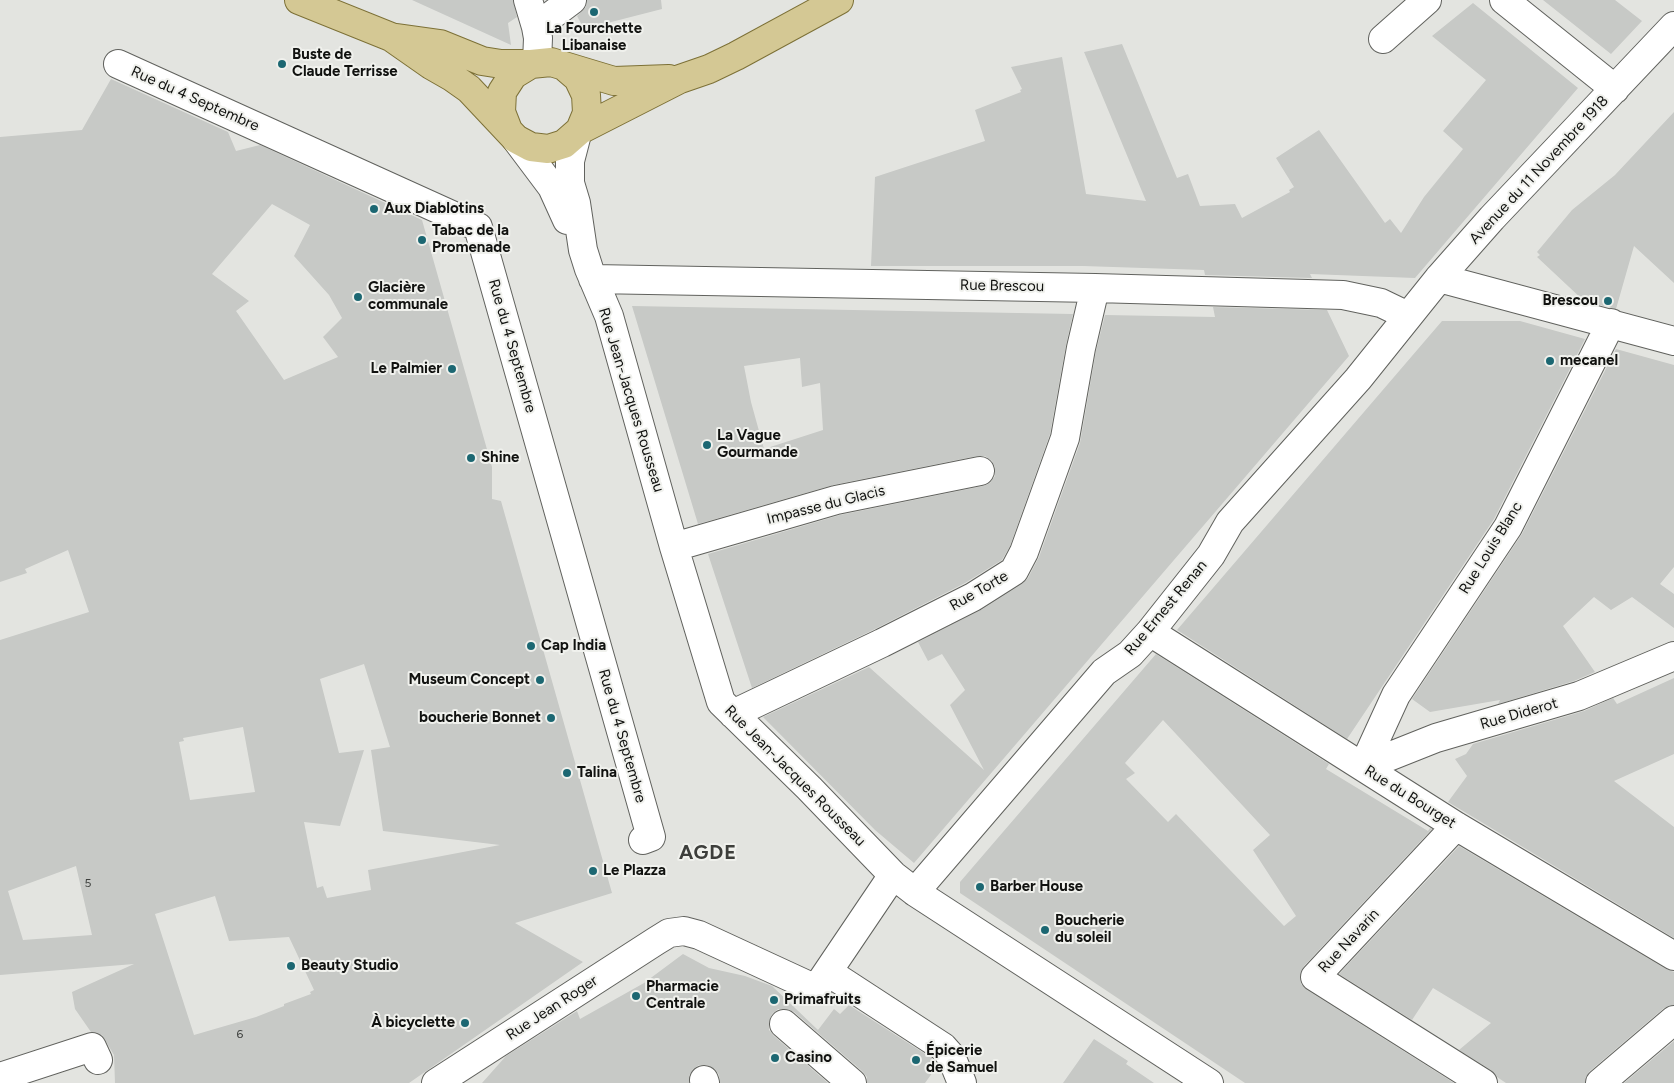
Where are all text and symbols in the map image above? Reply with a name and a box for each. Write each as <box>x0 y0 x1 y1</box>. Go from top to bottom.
marker: La Fourchette Libanaise <box>588 6 600 18</box>
place label: La Fourchette Libanaise <box>546 20 642 55</box>
place label: Buste de Claude Terrisse <box>292 46 398 81</box>
marker: Buste de Claude Terrisse <box>276 58 288 70</box>
street label: Rue du 4 Septembre <box>128 63 262 135</box>
street label: Avenue du 11 Novembre 1918 <box>1466 92 1612 248</box>
place label: Aux Diablotins <box>384 200 484 218</box>
marker: Aux Diablotins <box>368 203 380 215</box>
place label: Tabac de la Promenade <box>432 222 511 257</box>
marker: Tabac de la Promenade <box>416 234 428 246</box>
street label: Rue Brescou <box>960 276 1044 296</box>
street label: Rue du 4 Septembre <box>484 277 540 415</box>
place label: Glacière communale <box>368 279 448 314</box>
marker: Glacière communale <box>352 291 364 303</box>
place label: Brescou <box>1542 292 1598 310</box>
marker: Brescou <box>1602 295 1614 307</box>
street label: Rue Jean-Jacques Rousseau <box>594 306 668 494</box>
place label: mecanel <box>1560 352 1618 370</box>
marker: mecanel <box>1544 355 1556 367</box>
place label: Le Palmier <box>370 360 442 378</box>
marker: Le Palmier <box>446 363 458 375</box>
place label: La Vague Gourmande <box>717 427 798 462</box>
marker: La Vague Gourmande <box>701 439 713 451</box>
place label: Shine <box>481 449 519 467</box>
marker: Shine <box>465 452 477 464</box>
street label: Impasse du Glacis <box>765 482 887 528</box>
street label: Rue Louis Blanc <box>1455 499 1527 597</box>
street label: Rue Ernest Renan <box>1121 557 1211 659</box>
street label: Rue Torte <box>947 567 1011 615</box>
place label: Cap India <box>541 637 606 655</box>
marker: Cap India <box>525 640 537 652</box>
street label: Rue du 4 Septembre <box>594 667 650 805</box>
place label: Museum Concept <box>409 671 530 689</box>
marker: Museum Concept <box>534 674 546 686</box>
street label: Rue Diderot <box>1478 694 1560 734</box>
street label: Rue Jean-Jacques Rousseau <box>721 702 869 850</box>
place label: boucherie Bonnet <box>419 709 541 727</box>
marker: boucherie Bonnet <box>545 712 557 724</box>
street label: Rue du Bourget <box>1361 762 1459 832</box>
place label: Talina <box>577 764 617 782</box>
marker: Talina <box>561 767 573 779</box>
district label: AGDE <box>678 841 738 865</box>
place label: Le Plazza <box>603 862 666 880</box>
marker: Le Plazza <box>587 865 599 877</box>
house number: 5 <box>85 876 91 890</box>
place label: Barber House <box>990 878 1083 896</box>
marker: Barber House <box>974 881 986 893</box>
street label: Rue Navarin <box>1315 905 1383 977</box>
place label: Boucherie du soleil <box>1055 912 1124 947</box>
marker: Boucherie du soleil <box>1039 924 1051 936</box>
place label: Beauty Studio <box>301 957 398 975</box>
marker: Beauty Studio <box>285 960 297 972</box>
street label: Rue Jean Roger <box>503 972 601 1044</box>
place label: Pharmacie Centrale <box>646 978 719 1013</box>
marker: Pharmacie Centrale <box>630 990 642 1002</box>
place label: Primafruits <box>784 991 861 1009</box>
marker: Primafruits <box>768 994 780 1006</box>
place label: À bicyclette <box>371 1014 455 1032</box>
marker: À bicyclette <box>459 1017 471 1029</box>
house number: 6 <box>237 1027 243 1041</box>
place label: Épicerie de Samuel <box>926 1042 998 1077</box>
place label: Casino <box>785 1049 832 1067</box>
marker: Casino <box>769 1052 781 1064</box>
marker: Épicerie de Samuel <box>910 1054 922 1066</box>

